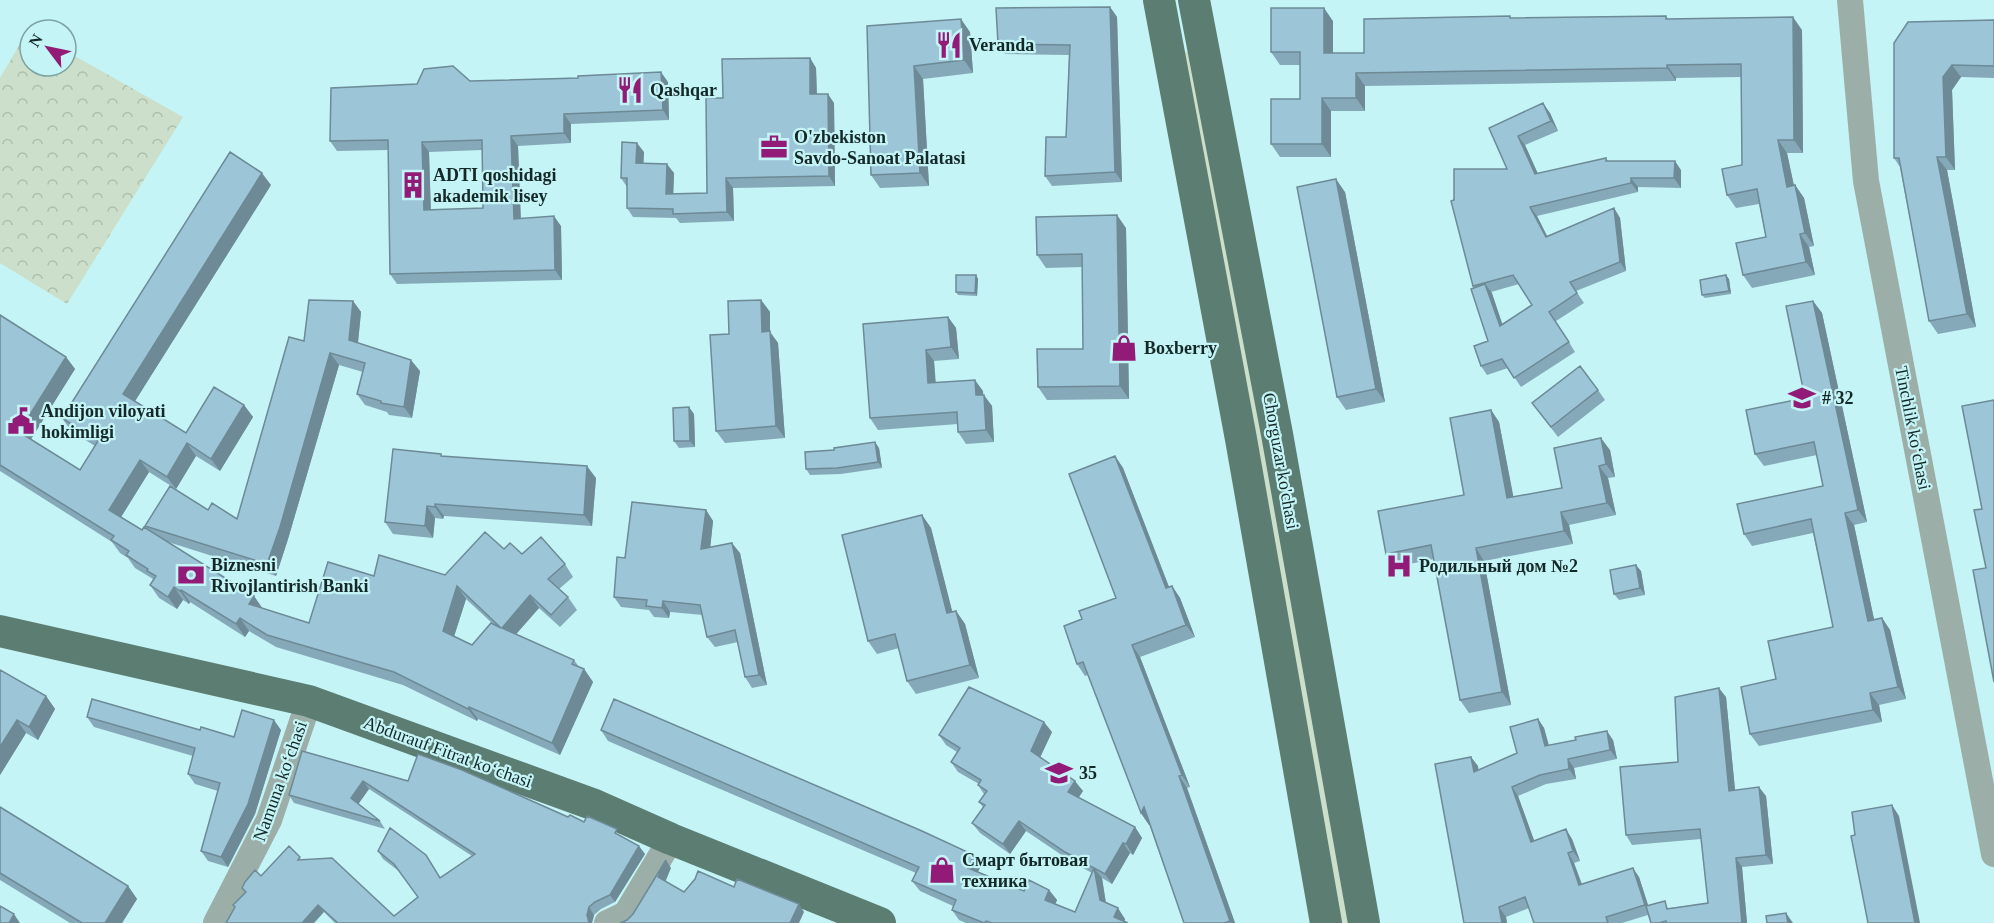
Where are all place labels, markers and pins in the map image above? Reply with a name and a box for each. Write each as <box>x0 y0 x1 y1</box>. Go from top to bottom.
restaurant icon: Veranda <box>934 30 964 60</box>
place label: Veranda <box>969 35 1034 55</box>
restaurant icon: Qashqar <box>615 75 645 105</box>
place label: Qashqar <box>650 80 717 100</box>
place label: O'zbekiston Savdo-Sanoat Palatasi <box>794 127 966 168</box>
office icon: O'zbekiston Savdo-Sanoat Palatasi <box>759 132 789 162</box>
place label: ADTI qoshidagi akademik lisey <box>433 165 557 206</box>
building icon: ADTI qoshidagi akademik lisey <box>398 170 428 200</box>
shop icon: Boxberry <box>1109 333 1139 363</box>
place label: Boxberry <box>1144 338 1217 358</box>
school or university icon: # 32 <box>1787 383 1817 413</box>
place label: # 32 <box>1822 388 1854 408</box>
place label: Andijon vilоyati hоkimligi <box>41 401 166 442</box>
public building icon: Andijon vilоyati hоkimligi <box>6 406 36 436</box>
hospital icon: Родильный дом №2 <box>1384 551 1414 581</box>
place label: Biznesni Rivojlantirish Banki <box>211 555 369 596</box>
place label: Родильный дом №2 <box>1419 556 1578 576</box>
bank icon: Biznesni Rivojlantirish Banki <box>176 560 206 590</box>
school or university icon: 35 <box>1044 758 1074 788</box>
place label: 35 <box>1079 763 1097 783</box>
place label: Смарт бытовая техника <box>962 850 1088 891</box>
shop icon: Смарт бытовая техника <box>927 855 957 885</box>

